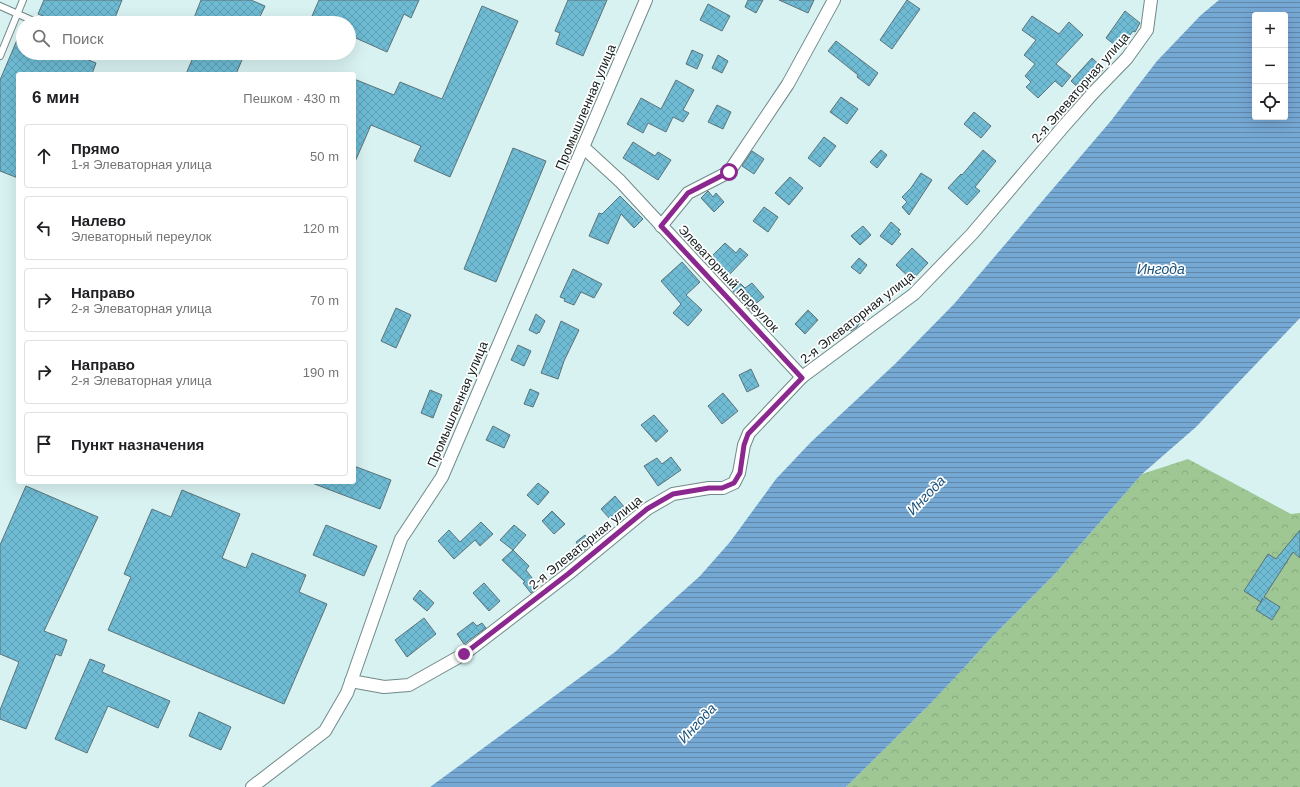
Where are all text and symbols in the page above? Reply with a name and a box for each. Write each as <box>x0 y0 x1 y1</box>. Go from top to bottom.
map controls <box>1252 12 1288 120</box>
button: + <box>1252 12 1288 48</box>
search box <box>16 16 356 60</box>
icon: search <box>30 27 52 49</box>
street label: 2-я Элеваторная улица <box>1029 29 1133 145</box>
text: Поиск <box>62 30 104 47</box>
street label: Промышленная улица <box>552 41 619 172</box>
button: − <box>1252 48 1288 84</box>
button: locate <box>1252 84 1288 120</box>
text: 6 мин <box>32 88 79 107</box>
text: Пешком · 430 m <box>243 91 340 106</box>
text: Прямо <box>71 140 120 157</box>
icon: ahead <box>33 145 55 167</box>
text: 50 m <box>310 149 339 164</box>
text: 1-я Элеваторная улица <box>71 157 212 172</box>
route start <box>720 163 738 181</box>
text: Налево <box>71 212 126 229</box>
icon: left <box>33 217 55 239</box>
text: 120 m <box>303 221 339 236</box>
street label: Элеваторный переулок <box>675 222 782 335</box>
text: Элеваторный переулок <box>71 229 212 244</box>
water label: Ингода <box>1137 261 1185 277</box>
street label: 2-я Элеваторная улица <box>797 268 918 367</box>
text: Направо <box>71 284 135 301</box>
icon: right <box>33 289 55 311</box>
text: 70 m <box>310 293 339 308</box>
text: 2-я Элеваторная улица <box>71 301 212 316</box>
street label: Промышленная улица <box>424 338 491 469</box>
text: Направо <box>71 356 135 373</box>
icon: right <box>33 361 55 383</box>
text: 190 m <box>303 365 339 380</box>
text: 2-я Элеваторная улица <box>71 373 212 388</box>
icon: arrive <box>33 433 55 455</box>
text: Пункт назначения <box>71 436 204 453</box>
water label: Ингода <box>904 472 948 518</box>
street label: 2-я Элеваторная улица <box>526 492 645 592</box>
route end <box>455 645 473 663</box>
water label: Ингода <box>675 700 719 746</box>

